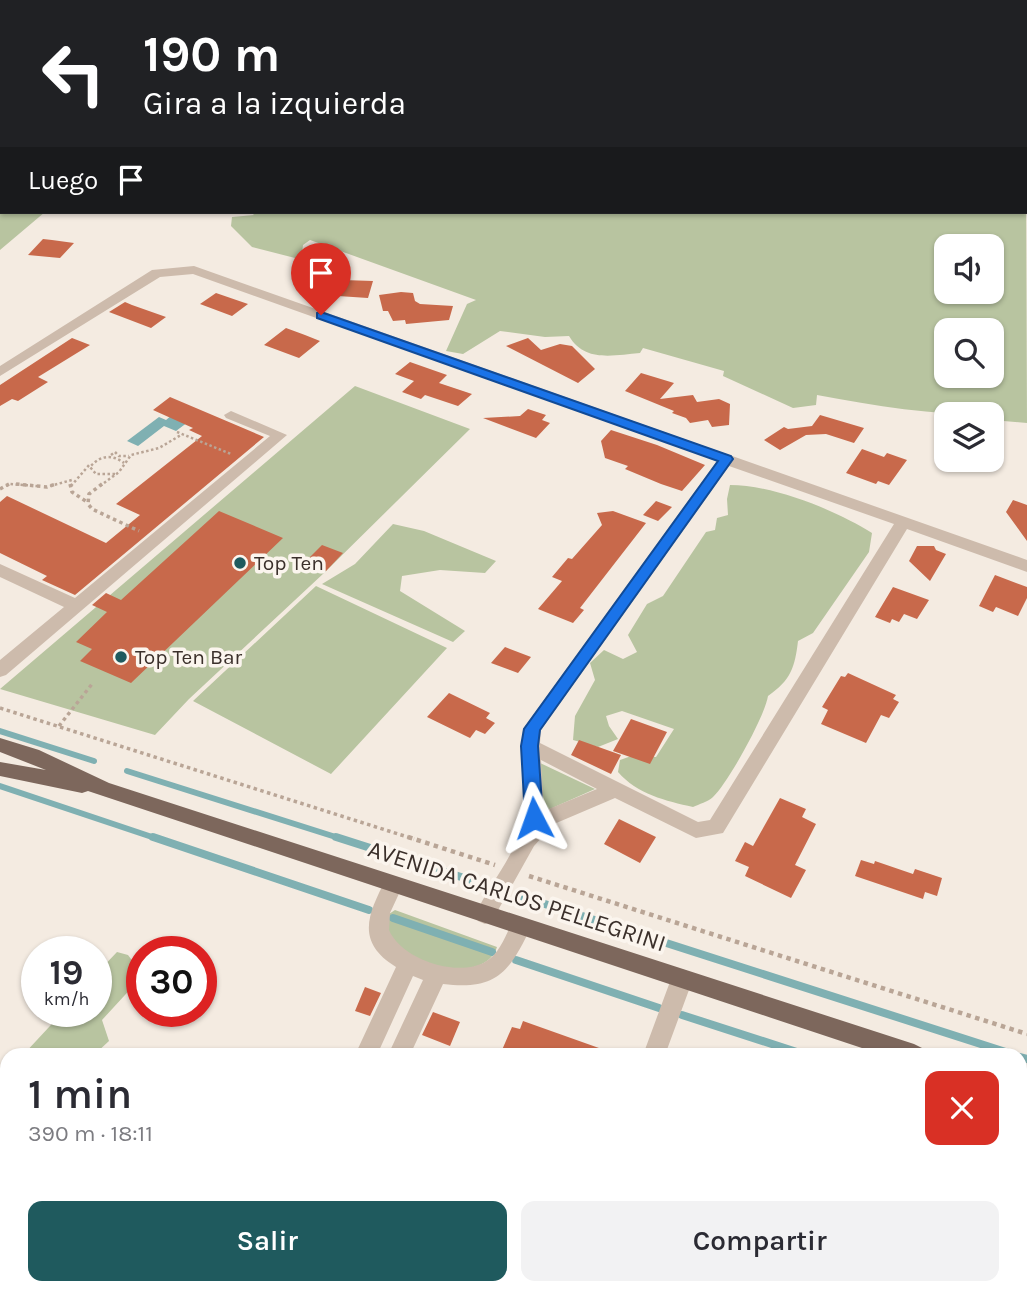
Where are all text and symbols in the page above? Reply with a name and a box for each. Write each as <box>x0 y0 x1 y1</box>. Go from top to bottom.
text: 190 m <box>143 26 280 83</box>
icon: left <box>28 28 119 119</box>
text: Gira a la izquierda <box>143 85 406 122</box>
icon: arrive <box>112 161 150 199</box>
text: Luego <box>28 165 98 196</box>
map controls <box>934 234 1004 472</box>
button: sound <box>934 234 1004 304</box>
pin <box>291 243 351 315</box>
icon: arrive <box>302 254 340 292</box>
button: search <box>934 318 1004 388</box>
button: layers <box>934 402 1004 472</box>
place label: Top Ten <box>254 551 324 575</box>
marker: Top Ten <box>232 555 248 571</box>
place label: Top Ten Bar <box>135 645 243 669</box>
marker: Top Ten Bar <box>113 649 129 665</box>
position arrow <box>497 781 571 855</box>
street label: AVENIDA CARLOS PELLEGRINI <box>365 835 669 957</box>
speed limit sign: 30 <box>126 936 217 1027</box>
text: 19 <box>50 952 83 993</box>
text: km/h <box>44 988 89 1010</box>
text: 1 min <box>28 1069 132 1119</box>
button: close <box>925 1071 999 1145</box>
text: 390 m · 18:11 <box>28 1120 153 1147</box>
button: Salir <box>28 1201 507 1281</box>
button: Compartir <box>521 1201 999 1281</box>

